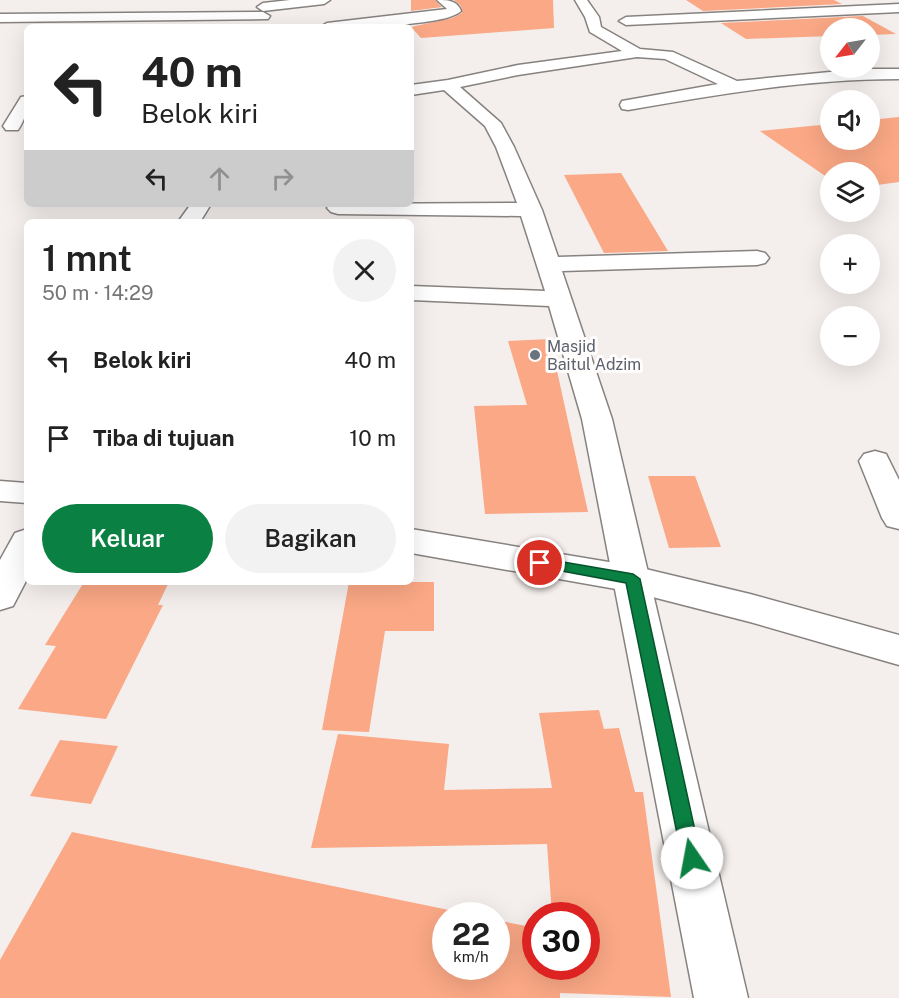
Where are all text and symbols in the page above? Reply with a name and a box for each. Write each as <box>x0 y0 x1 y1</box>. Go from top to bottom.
north arrow <box>820 18 880 78</box>
map controls <box>820 18 880 366</box>
text: 40 m <box>141 47 243 96</box>
icon: left <box>42 48 120 126</box>
button: sound <box>820 90 880 150</box>
text: Belok kiri <box>141 97 258 129</box>
icon: left <box>140 162 173 195</box>
icon: ahead <box>203 162 236 195</box>
icon: right <box>266 162 299 195</box>
button: layers <box>820 162 880 222</box>
button: + <box>820 234 880 294</box>
text: 1 mnt <box>42 237 132 279</box>
button: close <box>333 239 396 302</box>
text: 50 m · 14:29 <box>42 281 153 305</box>
button: − <box>820 306 880 366</box>
place label: Masjid Baitul Adzim <box>547 337 641 374</box>
icon: left <box>42 344 75 377</box>
text: Belok kiri <box>93 347 191 373</box>
text: 40 m <box>344 347 396 373</box>
marker: Masjid Baitul Adzim <box>528 348 542 362</box>
icon: arrive <box>42 422 75 455</box>
text: Tiba di tujuan <box>93 425 234 451</box>
text: 10 m <box>349 425 396 451</box>
button: Keluar <box>42 504 213 573</box>
button: Bagikan <box>225 504 396 573</box>
pin <box>514 537 565 588</box>
icon: arrive <box>523 546 556 579</box>
position arrow <box>660 826 724 890</box>
speed limit sign: 30 <box>522 902 600 980</box>
text: 22 <box>452 916 490 952</box>
text: km/h <box>453 948 489 965</box>

